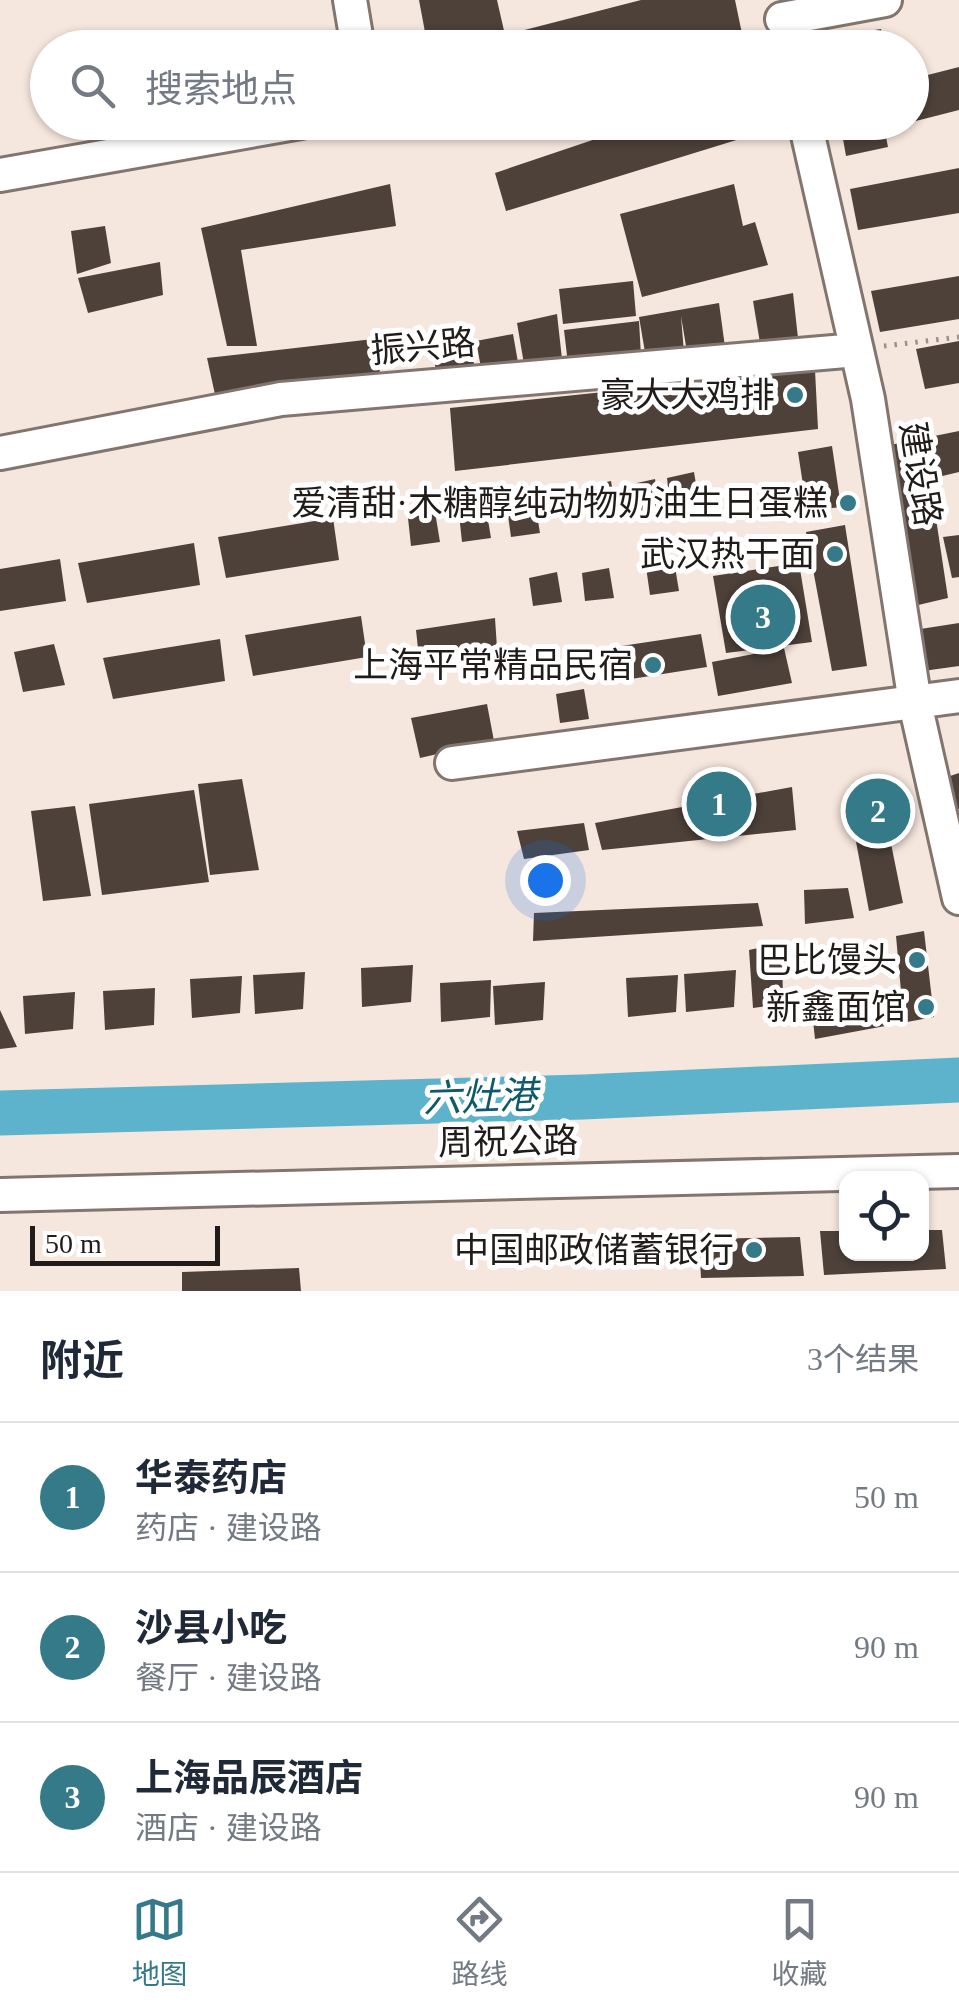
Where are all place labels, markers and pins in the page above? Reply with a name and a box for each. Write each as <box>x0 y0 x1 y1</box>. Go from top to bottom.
place label: 豪大大鸡排 <box>600 376 775 415</box>
marker: 豪大大鸡排 <box>784 384 806 406</box>
place label: 爱清甜·木糖醇纯动物奶油生日蛋糕 <box>291 484 828 523</box>
marker: 爱清甜·木糖醇纯动物奶油生日蛋糕 <box>837 492 859 514</box>
place label: 武汉热干面 <box>640 535 815 574</box>
marker: 武汉热干面 <box>824 543 846 565</box>
pin: 3 <box>730 580 796 654</box>
place label: 上海平常精品民宿 <box>353 646 633 685</box>
marker: 上海平常精品民宿 <box>642 654 664 676</box>
pin: 1 <box>686 766 752 842</box>
pin: 2 <box>846 774 910 848</box>
place label: 巴比馒头 <box>757 941 897 980</box>
marker: 巴比馒头 <box>906 949 928 971</box>
place label: 新鑫面馆 <box>766 988 906 1027</box>
marker: 新鑫面馆 <box>915 996 937 1018</box>
place label: 中国邮政储蓄银行 <box>454 1231 734 1270</box>
marker: 中国邮政储蓄银行 <box>743 1239 765 1261</box>

